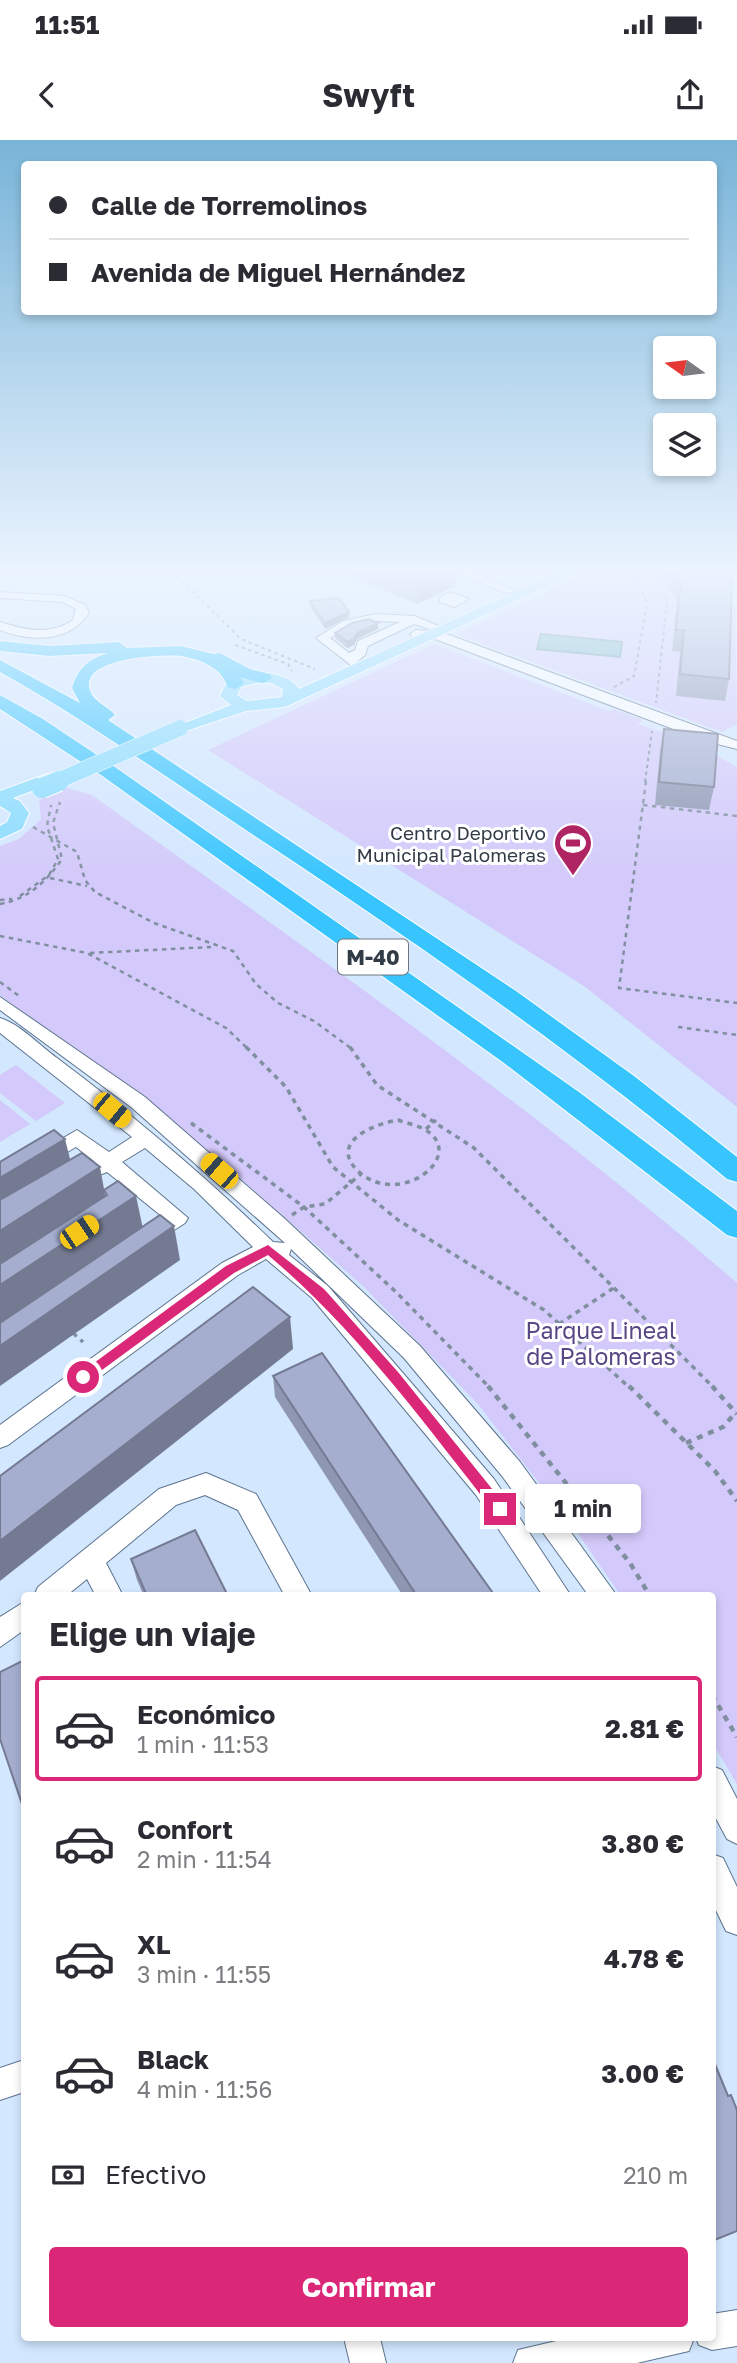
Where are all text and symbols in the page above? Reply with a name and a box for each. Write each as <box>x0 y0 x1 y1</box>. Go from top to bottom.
text: 11:51 <box>35 9 99 40</box>
icon: back <box>28 76 66 114</box>
text: Swyft <box>322 76 415 114</box>
icon: share <box>671 76 709 114</box>
text: Calle de Torremolinos <box>91 190 367 221</box>
text: Avenida de Miguel Hernández <box>91 257 465 288</box>
north arrow <box>653 336 716 399</box>
map controls <box>653 336 716 476</box>
button: layers <box>653 413 716 476</box>
place label: Centro Deportivo Municipal Palomeras <box>357 821 546 866</box>
sports icon: Centro Deportivo Municipal Palomeras <box>552 822 594 877</box>
road number: M-40 <box>338 940 408 974</box>
car <box>90 1088 135 1132</box>
car <box>197 1149 242 1193</box>
car <box>56 1212 103 1252</box>
park label: Parque Lineal de Palomeras <box>526 1316 676 1370</box>
route start <box>67 1361 99 1393</box>
callout: 1 min <box>524 1484 640 1534</box>
route end <box>484 1493 516 1525</box>
text: 1 min <box>554 1494 612 1522</box>
text: Elige un viaje <box>49 1615 256 1653</box>
icon: car <box>53 1697 116 1760</box>
text: Económico <box>137 1699 275 1730</box>
text: 2.81 € <box>605 1713 684 1744</box>
text: 1 min · 11:53 <box>137 1730 269 1758</box>
icon: car <box>53 1812 116 1875</box>
text: Confort <box>137 1814 233 1845</box>
text: 3.80 € <box>601 1828 684 1859</box>
text: 2 min · 11:54 <box>137 1845 272 1873</box>
icon: car <box>53 1927 116 1990</box>
text: XL <box>137 1929 171 1960</box>
text: 4.78 € <box>604 1943 684 1974</box>
text: 3 min · 11:55 <box>137 1960 271 1988</box>
icon: car <box>53 2042 116 2105</box>
text: Black <box>137 2044 209 2075</box>
text: 3.00 € <box>601 2058 684 2089</box>
text: 4 min · 11:56 <box>137 2075 272 2103</box>
icon: cash <box>49 2156 87 2194</box>
text: Efectivo <box>105 2159 206 2190</box>
text: 210 m <box>623 2161 688 2189</box>
button: Confirmar <box>49 2247 688 2327</box>

